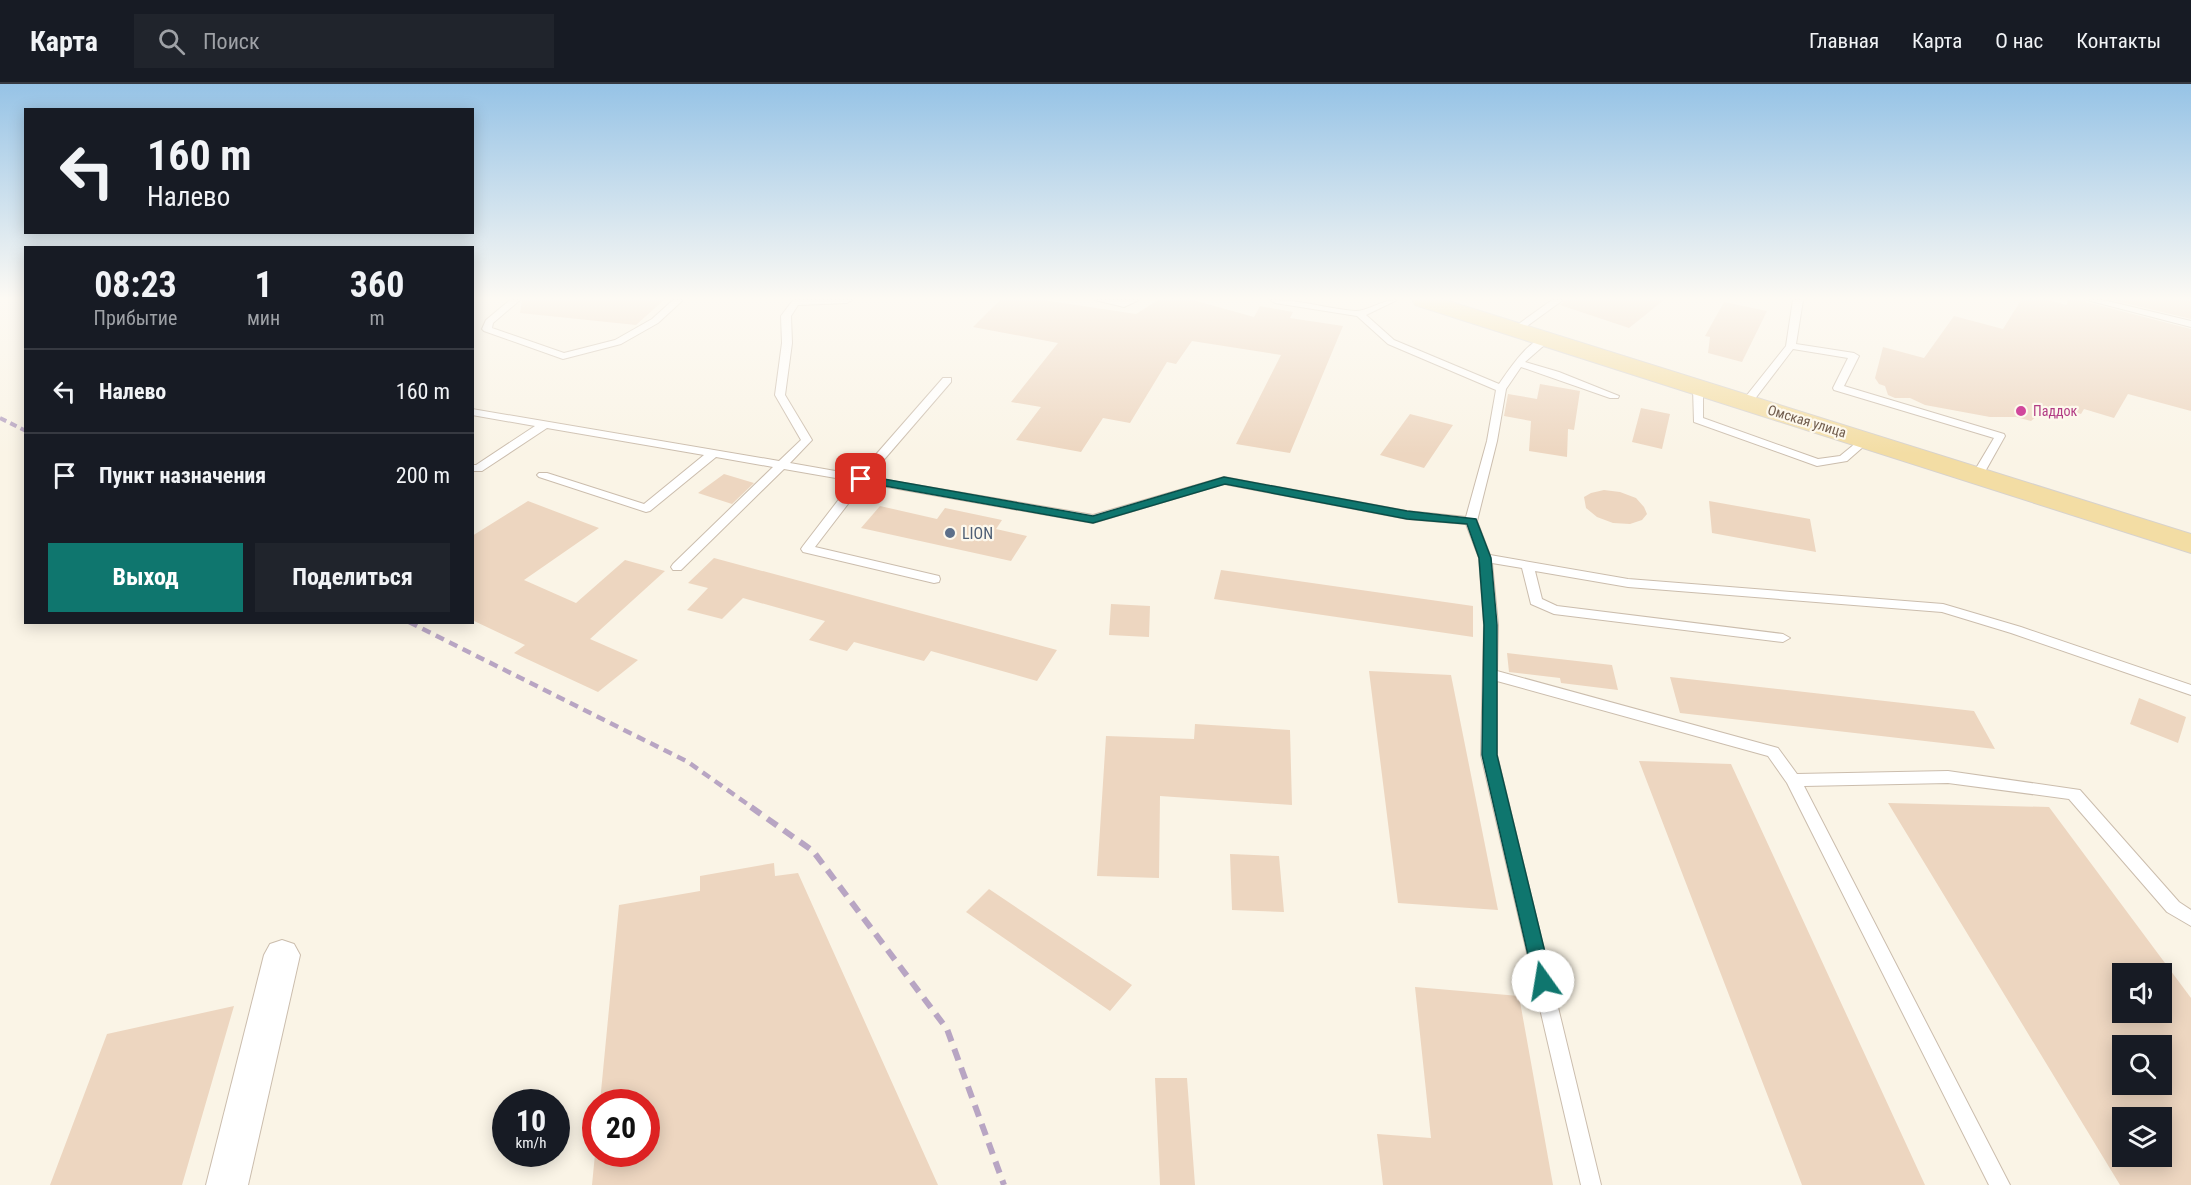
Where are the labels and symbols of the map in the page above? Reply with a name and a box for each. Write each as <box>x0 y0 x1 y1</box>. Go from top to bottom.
street label: Омская улица <box>1766 401 1848 441</box>
place label: Паддок <box>2033 403 2078 419</box>
marker: Паддок <box>2014 404 2028 418</box>
pin <box>835 453 886 504</box>
place label: LION <box>962 524 993 543</box>
marker: LION <box>943 526 957 540</box>
position arrow <box>1511 949 1575 1013</box>
speed limit sign: 20 <box>582 1089 660 1167</box>

